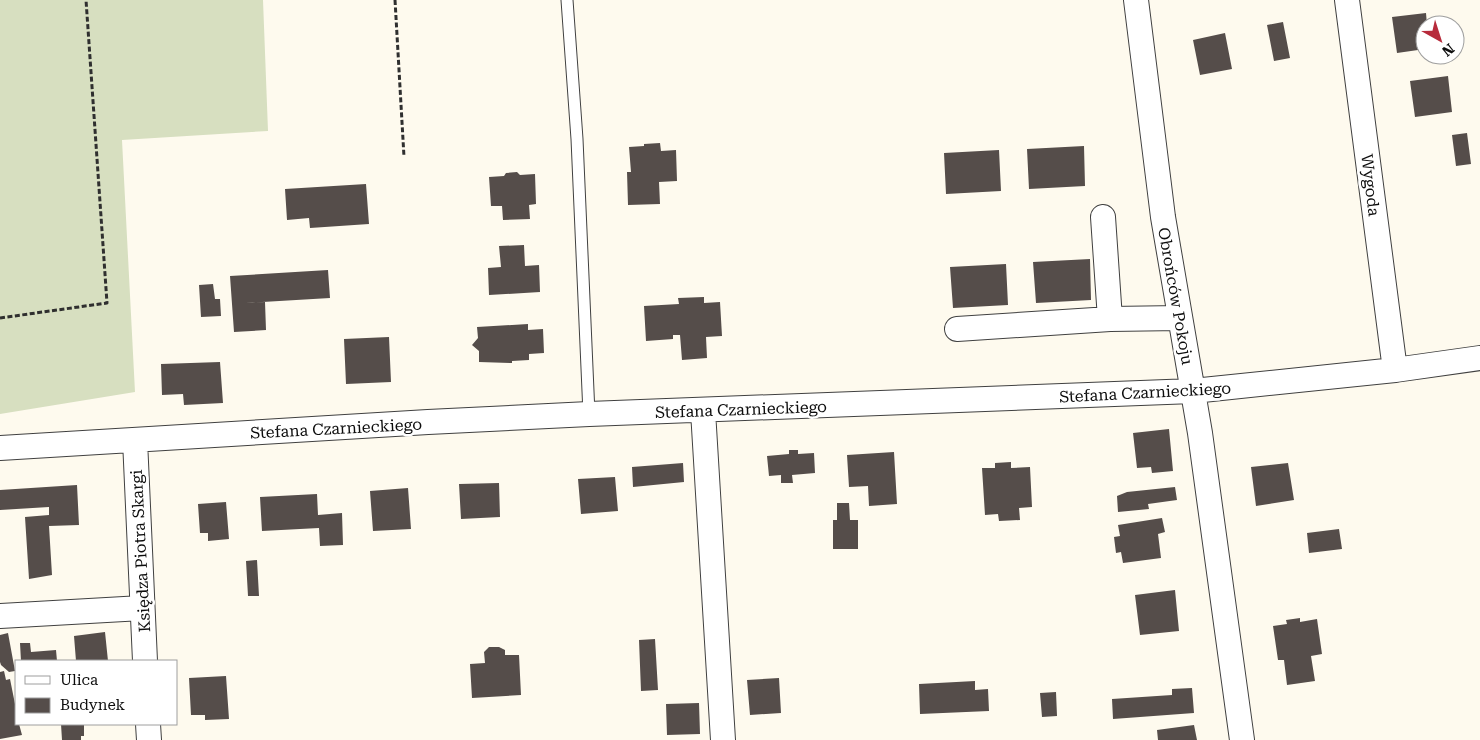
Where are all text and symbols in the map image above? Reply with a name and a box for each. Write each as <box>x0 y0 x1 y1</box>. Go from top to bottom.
north arrow <box>1415 15 1465 65</box>
text: N <box>1439 40 1457 60</box>
street label: Wygoda <box>1357 153 1384 218</box>
street label: Obrońców Pokoju <box>1154 226 1197 366</box>
street label: Stefana Czarnieckiego <box>1059 379 1232 406</box>
street label: Stefana Czarnieckiego <box>655 397 827 422</box>
street label: Stefana Czarnieckiego <box>250 415 423 442</box>
street label: Księdza Piotra Skargi <box>127 469 154 633</box>
legend <box>15 660 178 725</box>
text: Ulica <box>60 671 98 689</box>
text: Budynek <box>60 696 125 714</box>

